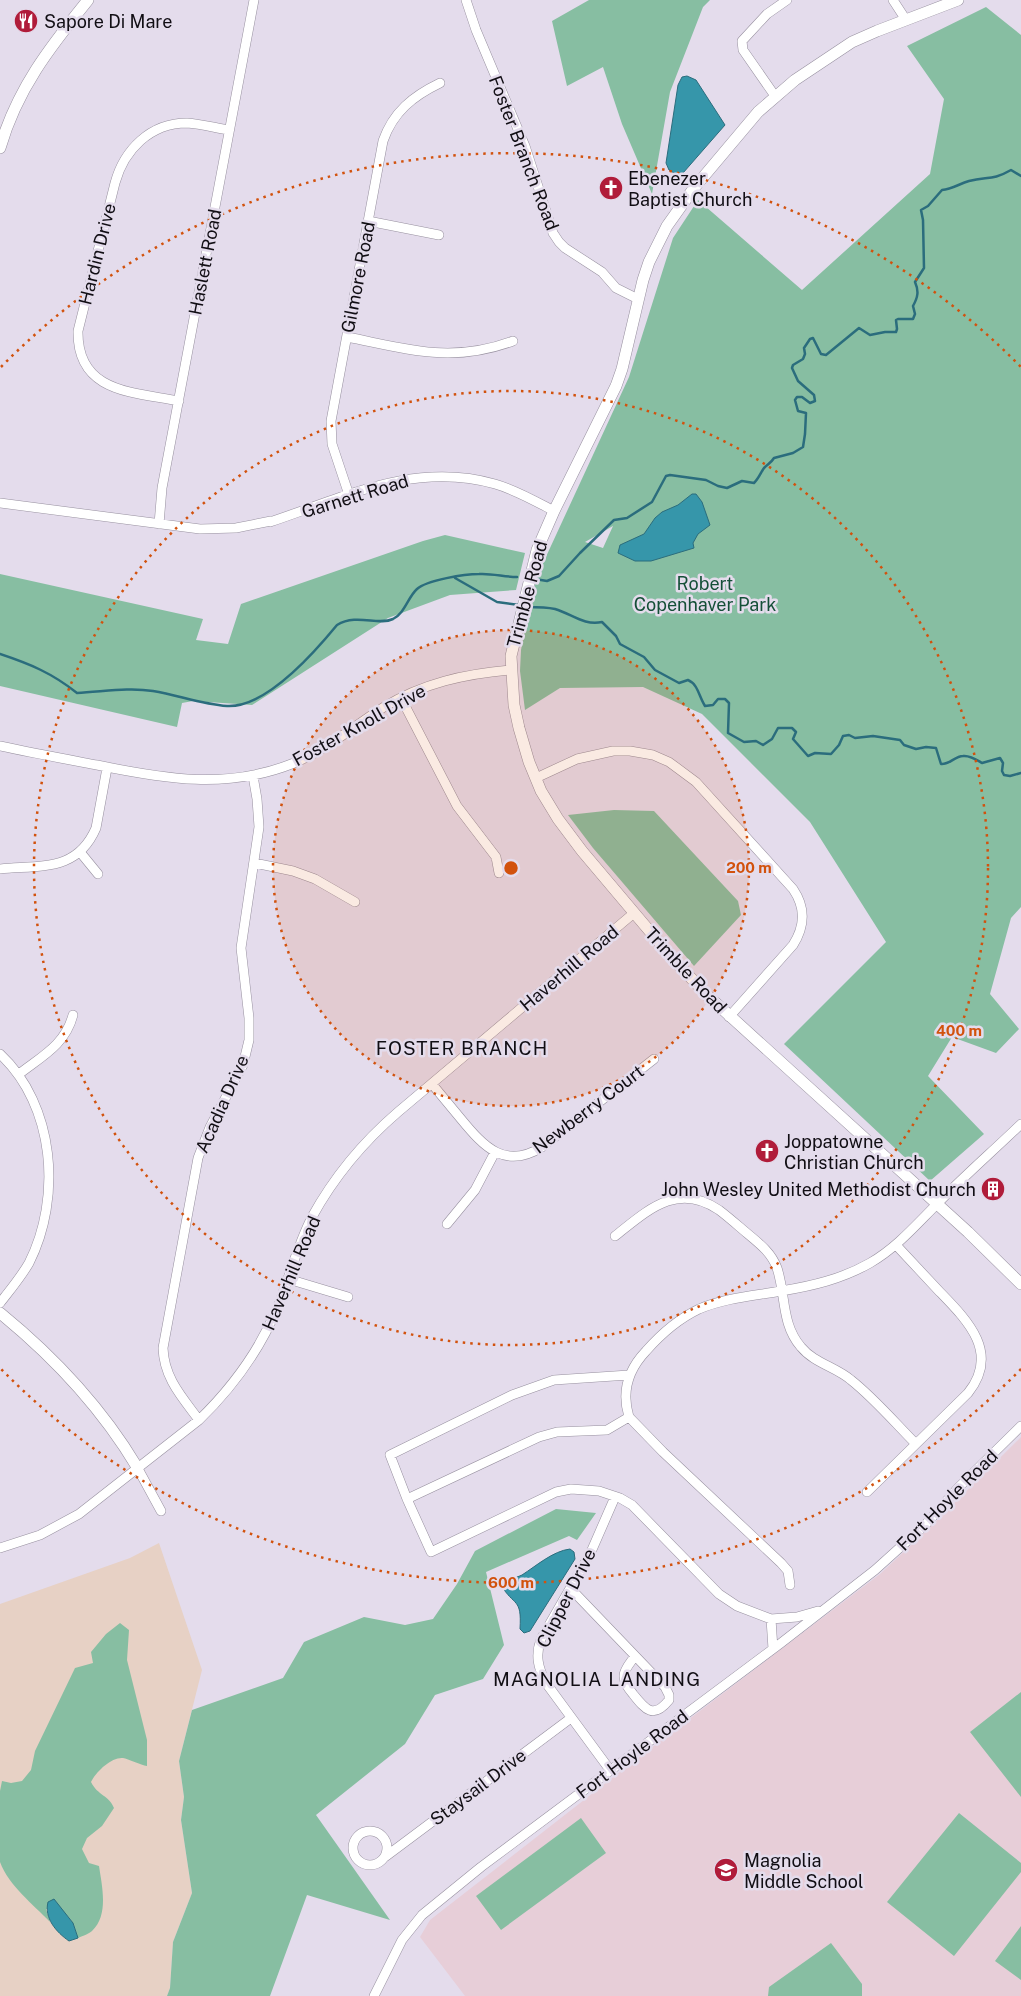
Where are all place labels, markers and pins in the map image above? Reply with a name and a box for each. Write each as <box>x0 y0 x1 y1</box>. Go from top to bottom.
restaurant icon: Sapore Di Mare <box>13 8 39 34</box>
place label: Sapore Di Mare <box>44 11 172 32</box>
place label: Ebenezer Baptist Church <box>628 168 752 210</box>
church icon: Ebenezer Baptist Church <box>598 175 624 201</box>
centre of rings <box>502 859 520 877</box>
place label: Joppatowne Christian Church <box>784 1131 924 1173</box>
church icon: Joppatowne Christian Church <box>754 1138 780 1164</box>
building icon: John Wesley United Methodist Church <box>980 1176 1006 1202</box>
place label: John Wesley United Methodist Church <box>661 1179 976 1200</box>
place label: Magnolia Middle School <box>744 1850 863 1892</box>
school or university icon: Magnolia Middle School <box>713 1857 739 1883</box>

